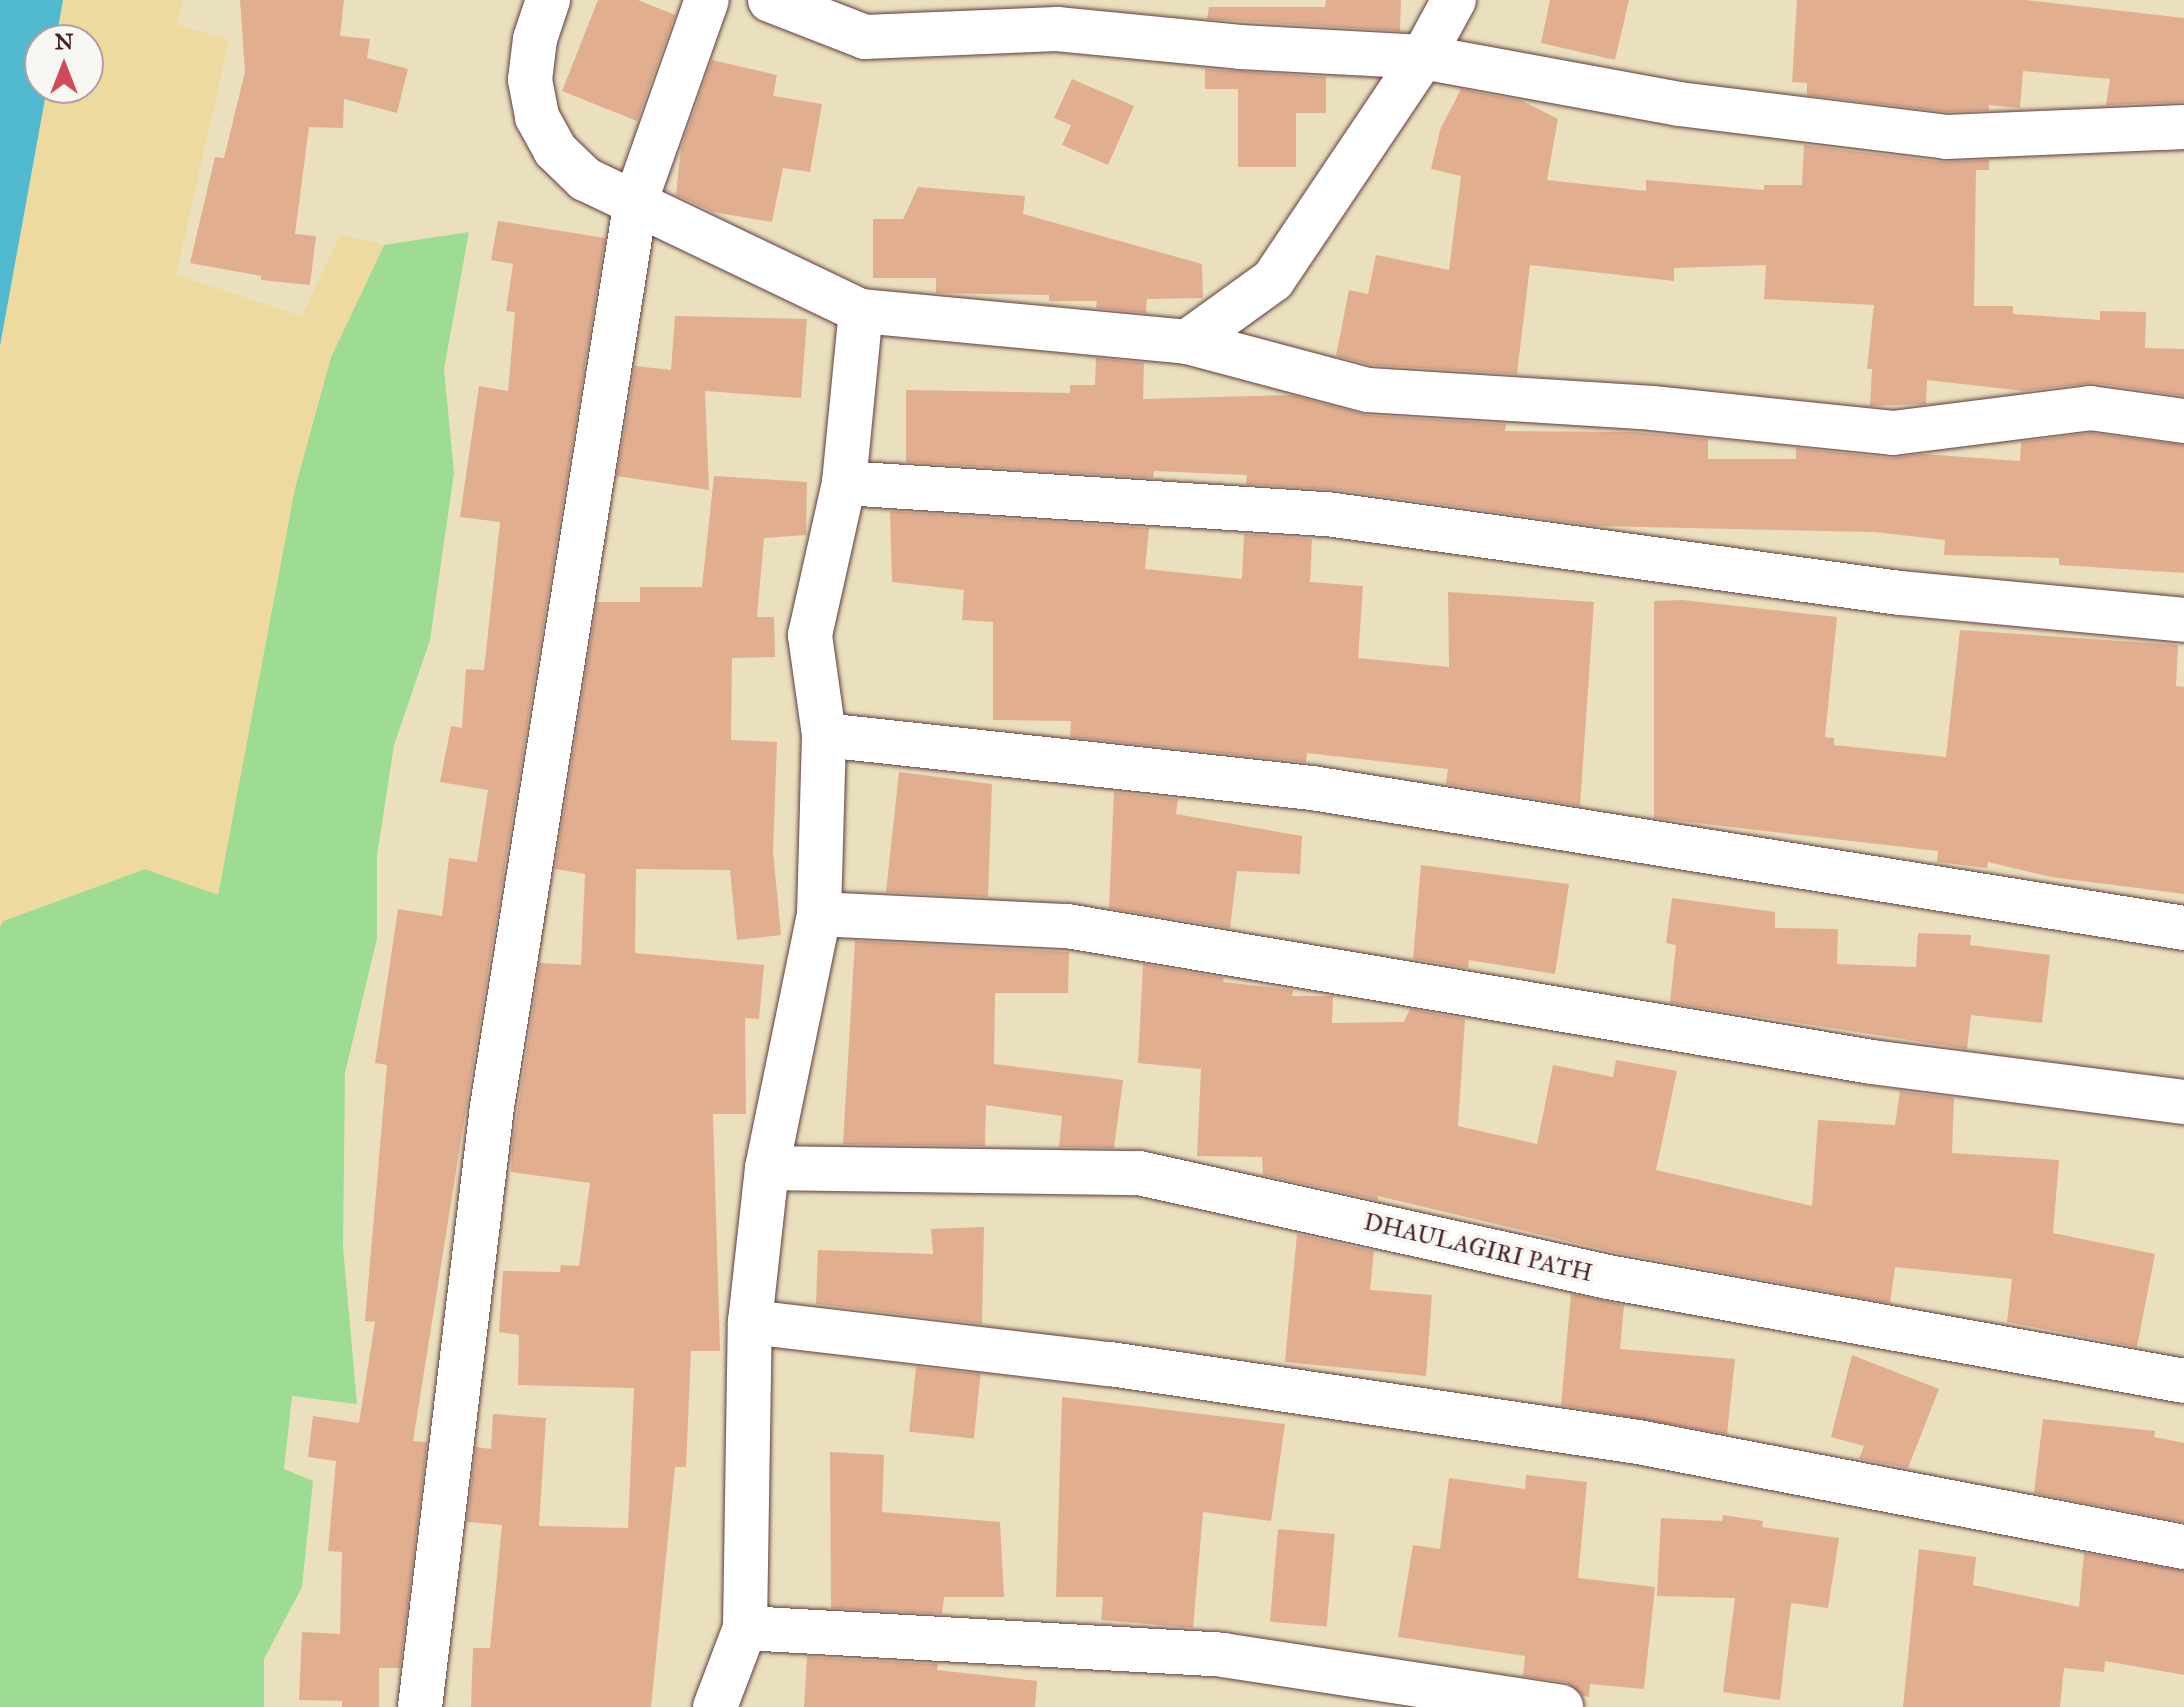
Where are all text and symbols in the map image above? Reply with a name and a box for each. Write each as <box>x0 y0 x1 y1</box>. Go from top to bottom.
north arrow <box>24 24 104 104</box>
text: N <box>55 28 73 55</box>
street label: DHAULAGIRI PATH <box>1361 1208 1595 1288</box>

